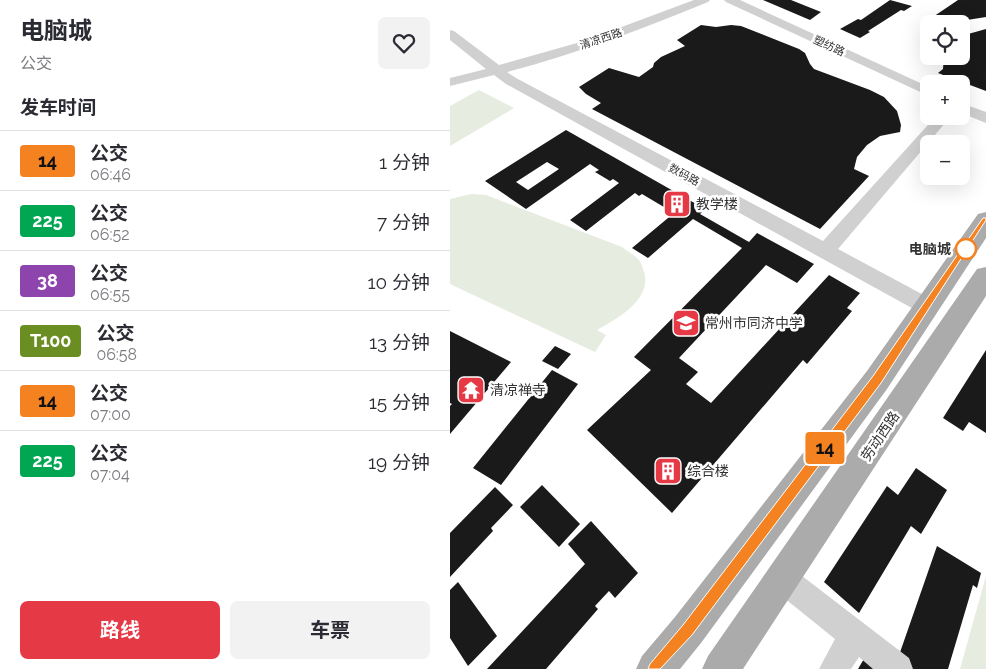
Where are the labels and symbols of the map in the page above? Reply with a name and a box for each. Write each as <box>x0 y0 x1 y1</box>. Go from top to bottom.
street label: 清凉西路 <box>578 26 624 52</box>
street label: 塑纺路 <box>811 33 847 59</box>
street label: 数码路 <box>666 162 702 188</box>
building icon: 教学楼 <box>662 189 692 219</box>
place label: 教学楼 <box>696 196 738 212</box>
marker: 电脑城 <box>955 238 977 260</box>
place label: 电脑城 <box>909 241 951 257</box>
school or university icon: 常州市同济中学 <box>671 308 701 338</box>
place label: 常州市同济中学 <box>705 315 803 331</box>
temple icon: 清凉禅寺 <box>456 375 486 405</box>
place label: 清凉禅寺 <box>490 382 546 398</box>
street label: 劳动西路 <box>858 408 902 464</box>
line badge: 14 <box>802 432 848 464</box>
building icon: 综合楼 <box>653 456 683 486</box>
place label: 综合楼 <box>687 463 729 479</box>

